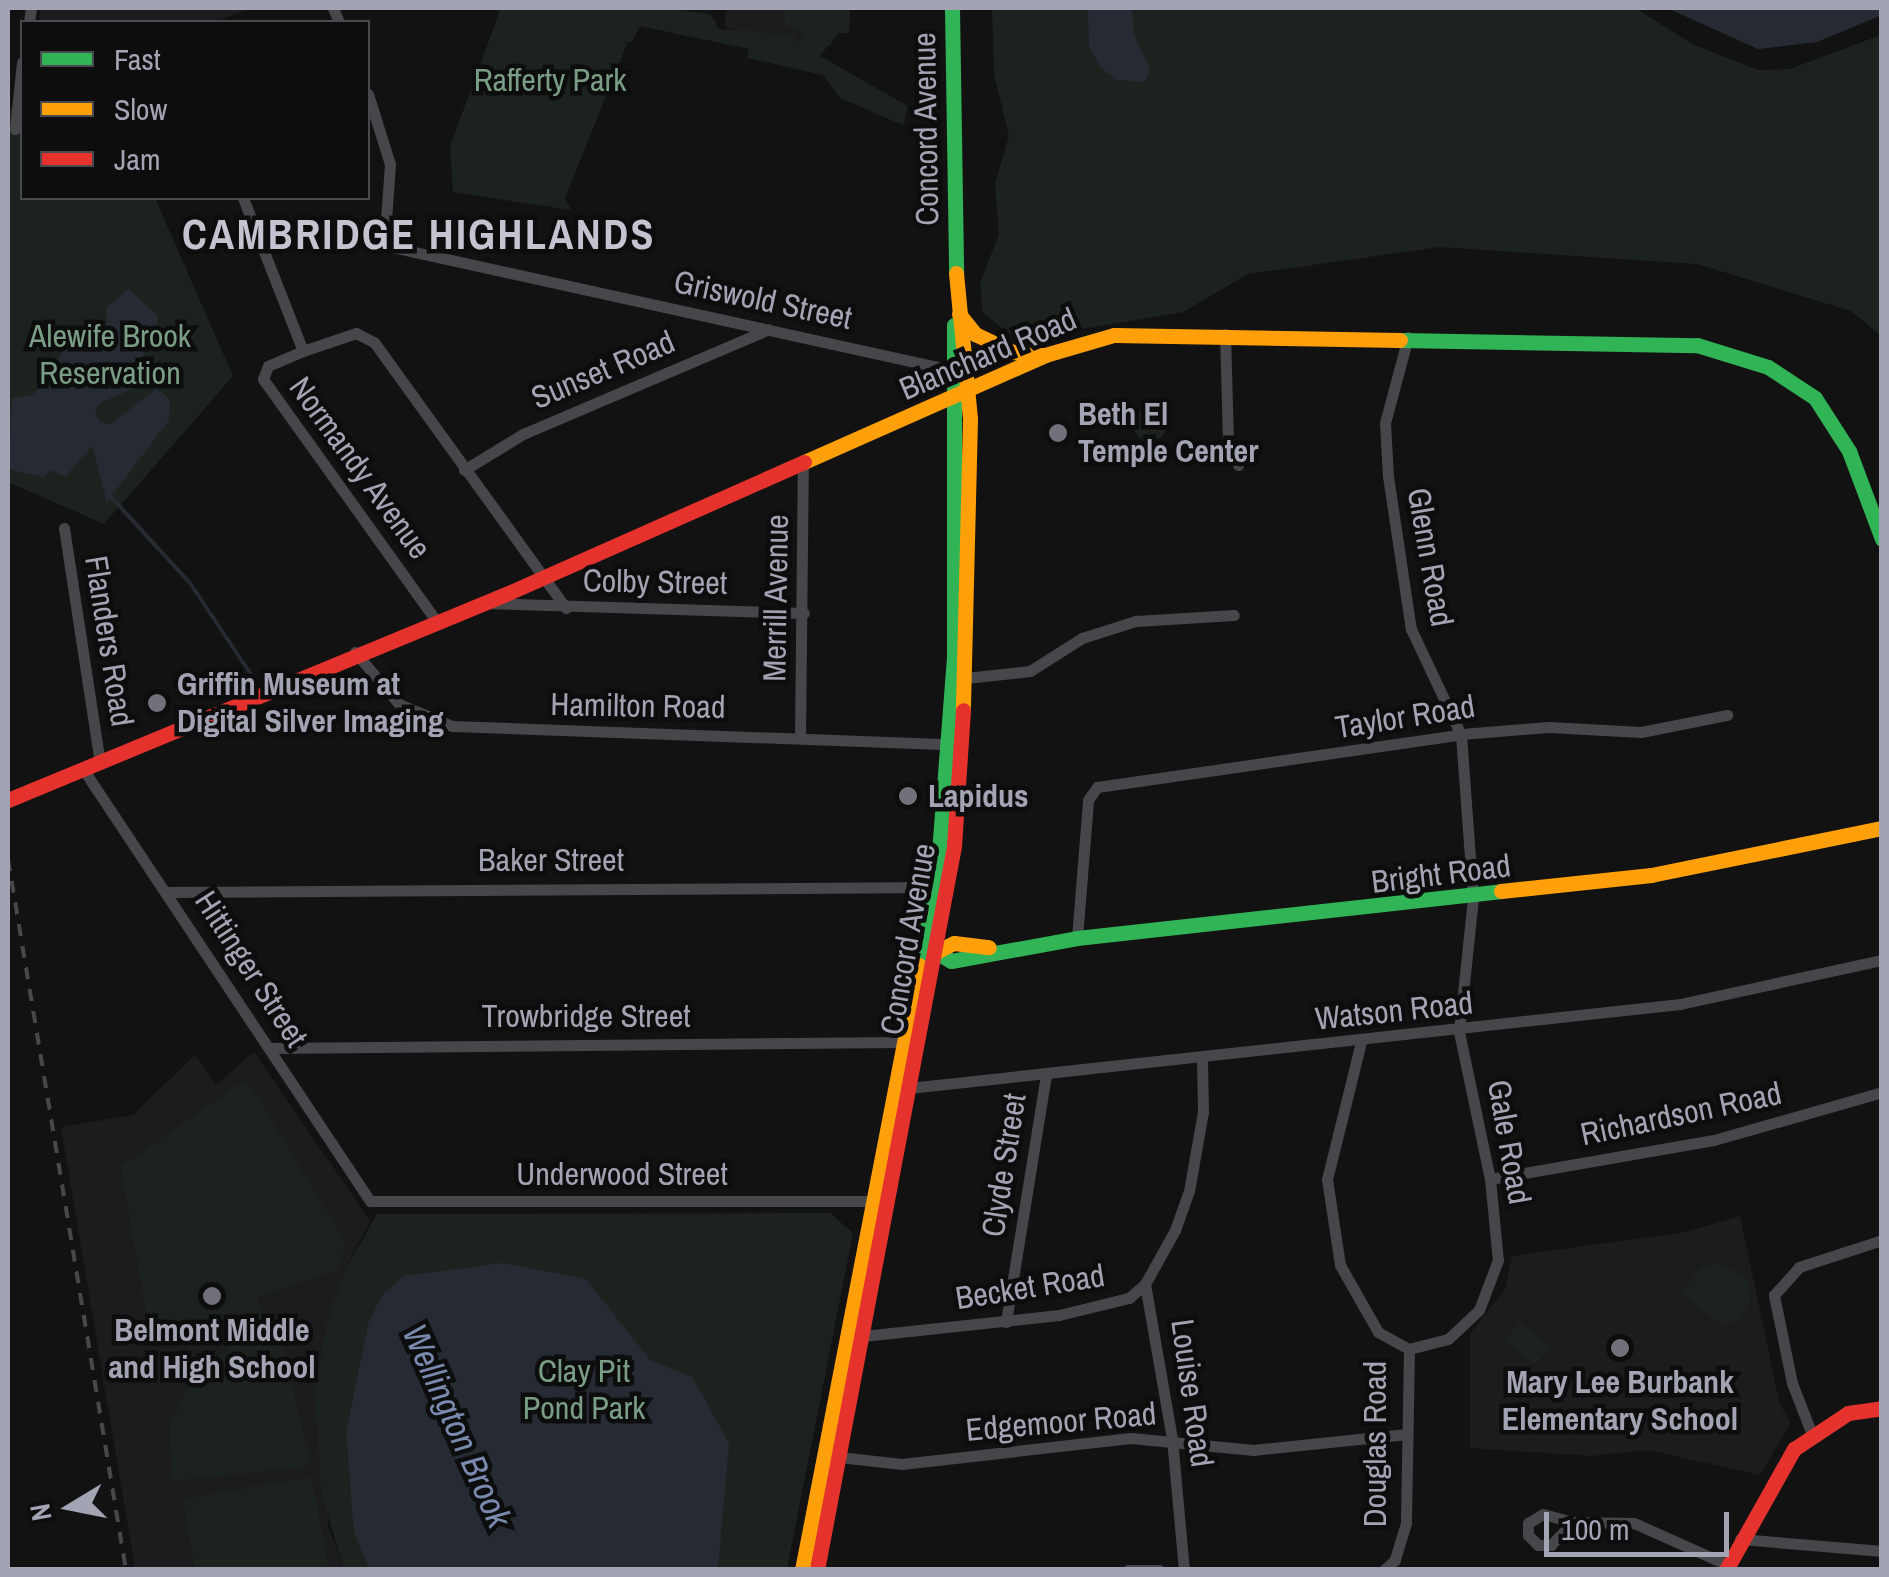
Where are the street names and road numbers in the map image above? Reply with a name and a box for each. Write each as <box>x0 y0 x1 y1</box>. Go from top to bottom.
street label: Concord Avenue <box>905 31 947 227</box>
street label: Griswold Street <box>671 262 855 338</box>
street label: Blanchard Road <box>894 300 1082 408</box>
street label: Sunset Road <box>526 323 680 417</box>
street label: Normandy Avenue <box>281 369 439 567</box>
street label: Glenn Road <box>1399 485 1461 629</box>
street label: Merrill Avenue <box>755 513 797 683</box>
street label: Flanders Road <box>77 553 141 729</box>
street label: Colby Street <box>582 562 728 602</box>
street label: Hamilton Road <box>550 685 726 727</box>
street label: Taylor Road <box>1333 687 1477 747</box>
street label: Concord Avenue <box>872 840 944 1038</box>
street label: Baker Street <box>478 841 624 879</box>
street label: Bright Road <box>1369 846 1513 902</box>
street label: Hittinger Street <box>186 884 316 1054</box>
street label: Watson Road <box>1313 984 1475 1038</box>
street label: Trowbridge Street <box>481 997 691 1035</box>
street label: Richardson Road <box>1577 1074 1785 1154</box>
street label: Gale Road <box>1479 1077 1539 1207</box>
street label: Clyde Street <box>974 1091 1034 1239</box>
street label: Underwood Street <box>516 1155 728 1193</box>
street label: Becket Road <box>953 1256 1107 1318</box>
street label: Louise Road <box>1163 1317 1221 1469</box>
street label: Douglas Road <box>1356 1361 1394 1527</box>
street label: Edgemoor Road <box>964 1395 1158 1449</box>

